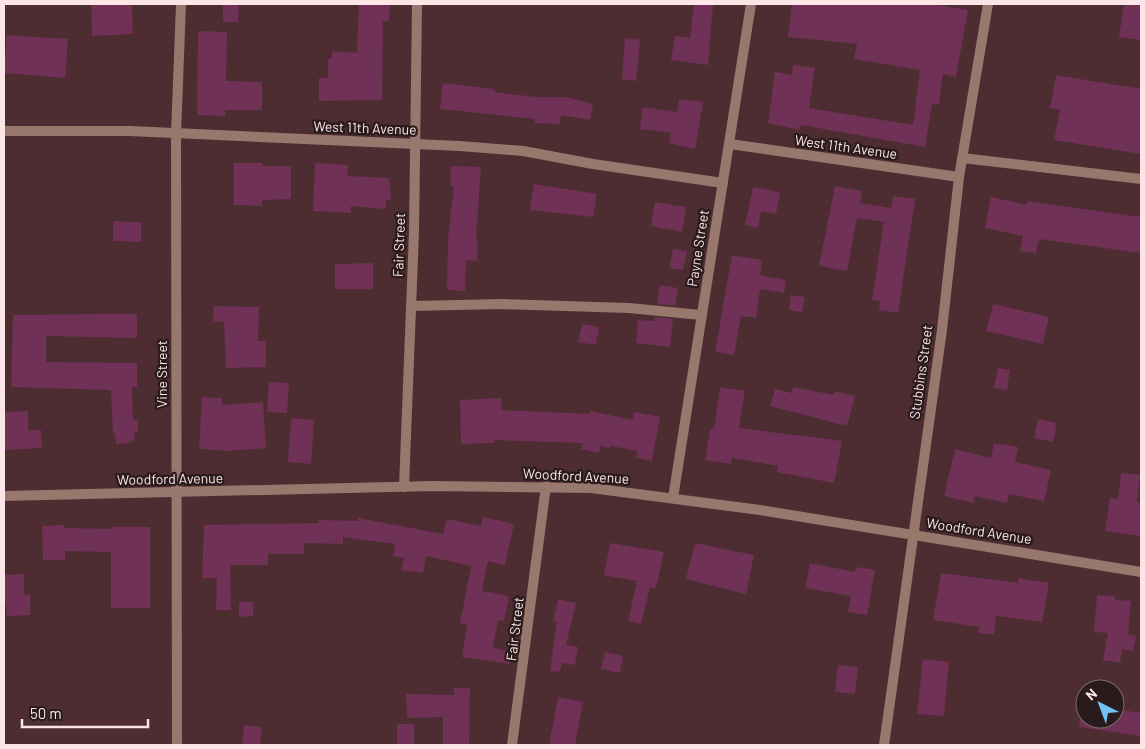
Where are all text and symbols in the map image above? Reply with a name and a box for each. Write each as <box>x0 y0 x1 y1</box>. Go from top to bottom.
street label: West 11th Avenue <box>313 117 417 138</box>
street label: West 11th Avenue <box>794 131 898 162</box>
street label: Payne Street <box>683 208 712 288</box>
street label: Fair Street <box>389 213 408 277</box>
street label: Stubbins Street <box>905 324 936 420</box>
street label: Vine Street <box>153 340 170 408</box>
street label: Woodford Avenue <box>522 464 630 487</box>
street label: Woodford Avenue <box>117 469 223 488</box>
street label: Woodford Avenue <box>925 514 1033 547</box>
street label: Fair Street <box>502 596 527 662</box>
north arrow <box>1075 679 1125 729</box>
text: N <box>1082 685 1100 703</box>
scale bar <box>22 696 149 728</box>
text: 50 m <box>30 704 62 722</box>

